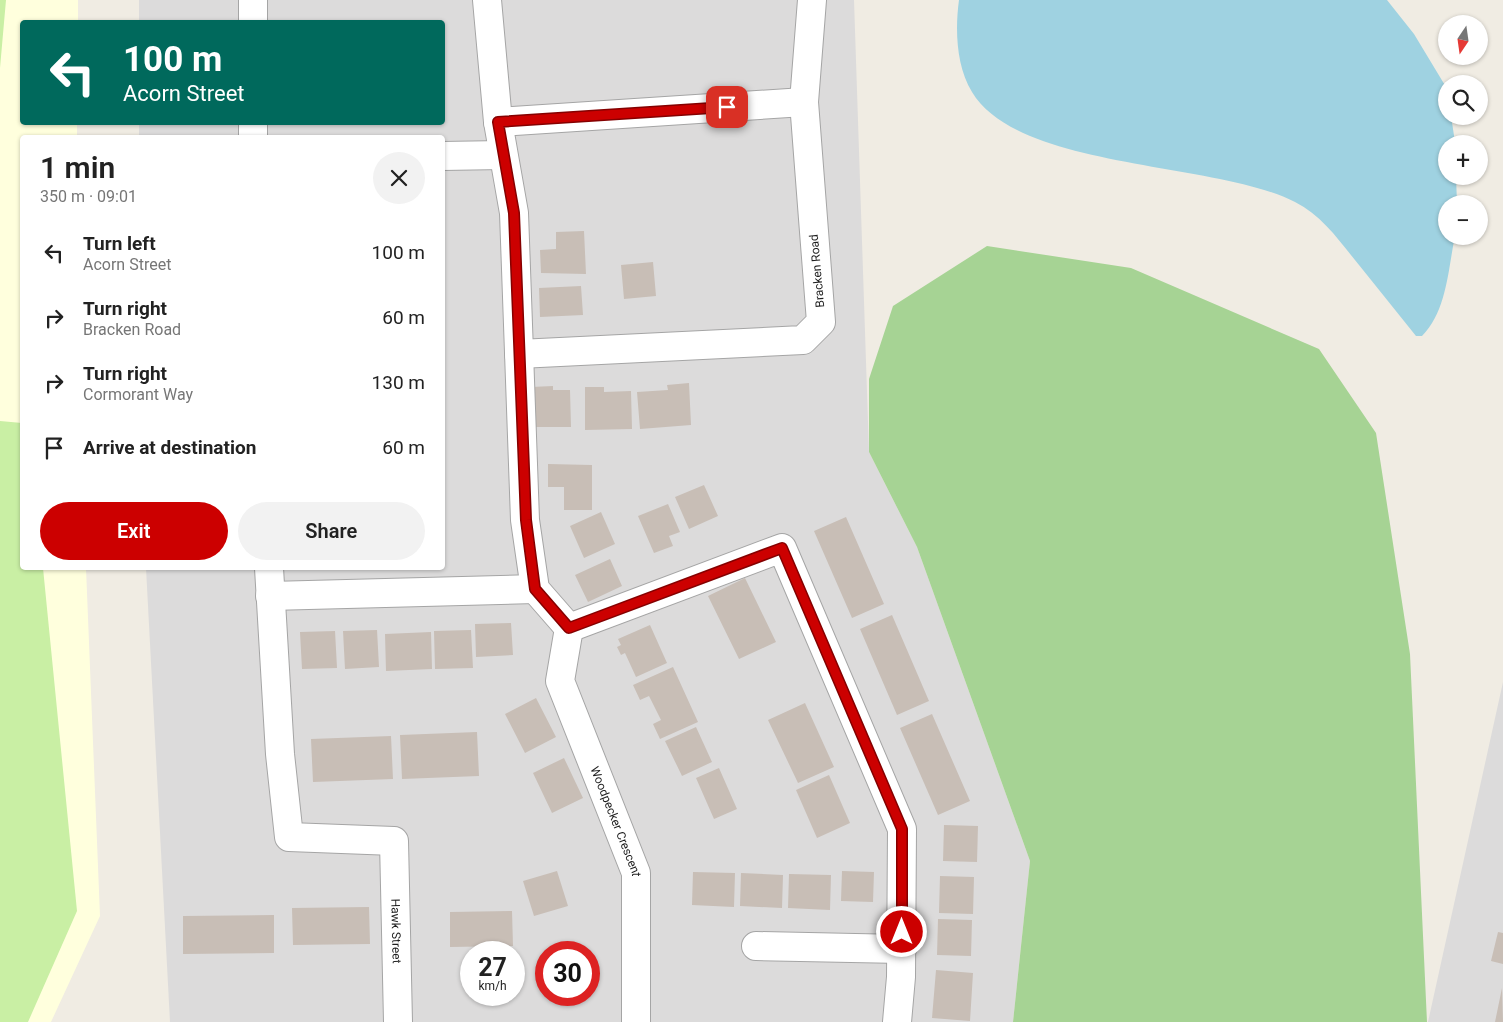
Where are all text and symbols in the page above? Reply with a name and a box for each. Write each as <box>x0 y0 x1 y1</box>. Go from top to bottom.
north arrow <box>1438 15 1488 65</box>
map controls <box>1438 15 1488 245</box>
text: 100 m <box>123 39 222 80</box>
icon: left <box>40 40 105 105</box>
button: search <box>1438 75 1488 125</box>
text: Acorn Street <box>123 81 245 106</box>
pin <box>706 86 748 128</box>
icon: arrive <box>713 93 741 121</box>
button: + <box>1438 135 1488 185</box>
text: 1 min <box>40 150 115 185</box>
button: close <box>373 152 425 204</box>
text: 350 m · 09:01 <box>40 187 137 206</box>
button: − <box>1438 195 1488 245</box>
text: Turn left <box>83 232 156 255</box>
street label: Bracken Road <box>807 234 827 308</box>
icon: left <box>40 239 68 267</box>
text: 100 m <box>372 241 425 264</box>
text: Acorn Street <box>83 255 171 274</box>
text: Turn right <box>83 297 167 320</box>
icon: right <box>40 304 68 332</box>
text: 60 m <box>382 306 425 329</box>
text: Bracken Road <box>83 320 181 339</box>
text: Turn right <box>83 362 167 385</box>
icon: right <box>40 369 68 397</box>
text: 130 m <box>372 371 425 394</box>
text: Cormorant Way <box>83 385 193 404</box>
icon: arrive <box>40 434 68 462</box>
text: Arrive at destination <box>83 436 256 459</box>
text: 60 m <box>382 436 425 459</box>
button: Exit <box>40 502 228 560</box>
button: Share <box>238 502 425 560</box>
street label: Woodpecker Crescent <box>588 764 643 876</box>
street label: Hawk Street <box>388 898 404 964</box>
position arrow <box>875 905 927 957</box>
speed limit sign: 30 <box>535 941 600 1006</box>
text: 27 <box>478 953 507 982</box>
text: km/h <box>478 979 507 993</box>

